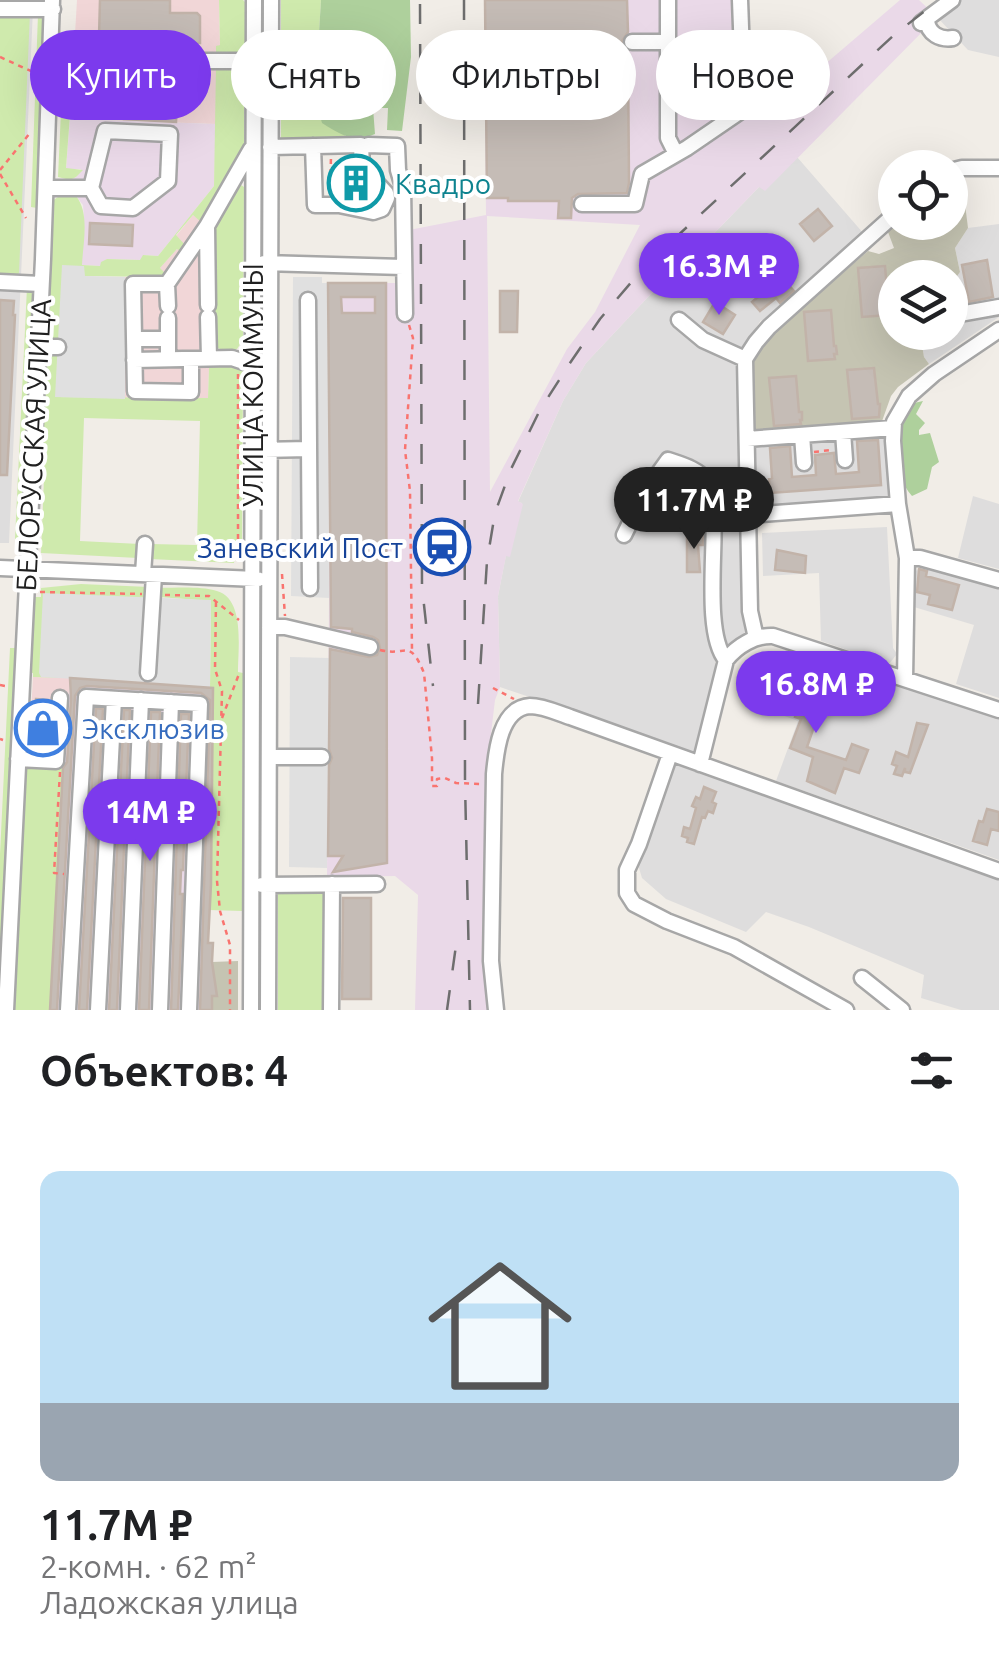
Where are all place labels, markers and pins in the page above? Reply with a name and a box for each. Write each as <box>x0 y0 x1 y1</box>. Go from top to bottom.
building icon: Квадро <box>326 153 386 213</box>
place label: Квадро <box>395 168 491 199</box>
pin: 16.3M ₽ <box>627 233 811 318</box>
pin: 11.7M ₽ <box>602 467 786 552</box>
station icon: Заневский Пост <box>412 517 472 577</box>
place label: Заневский Пост <box>197 532 404 563</box>
pin: 16.8M ₽ <box>724 651 908 736</box>
shop icon: Эксклюзив <box>13 698 73 758</box>
place label: Эксклюзив <box>82 713 225 744</box>
pin: 14M ₽ <box>80 779 220 864</box>

